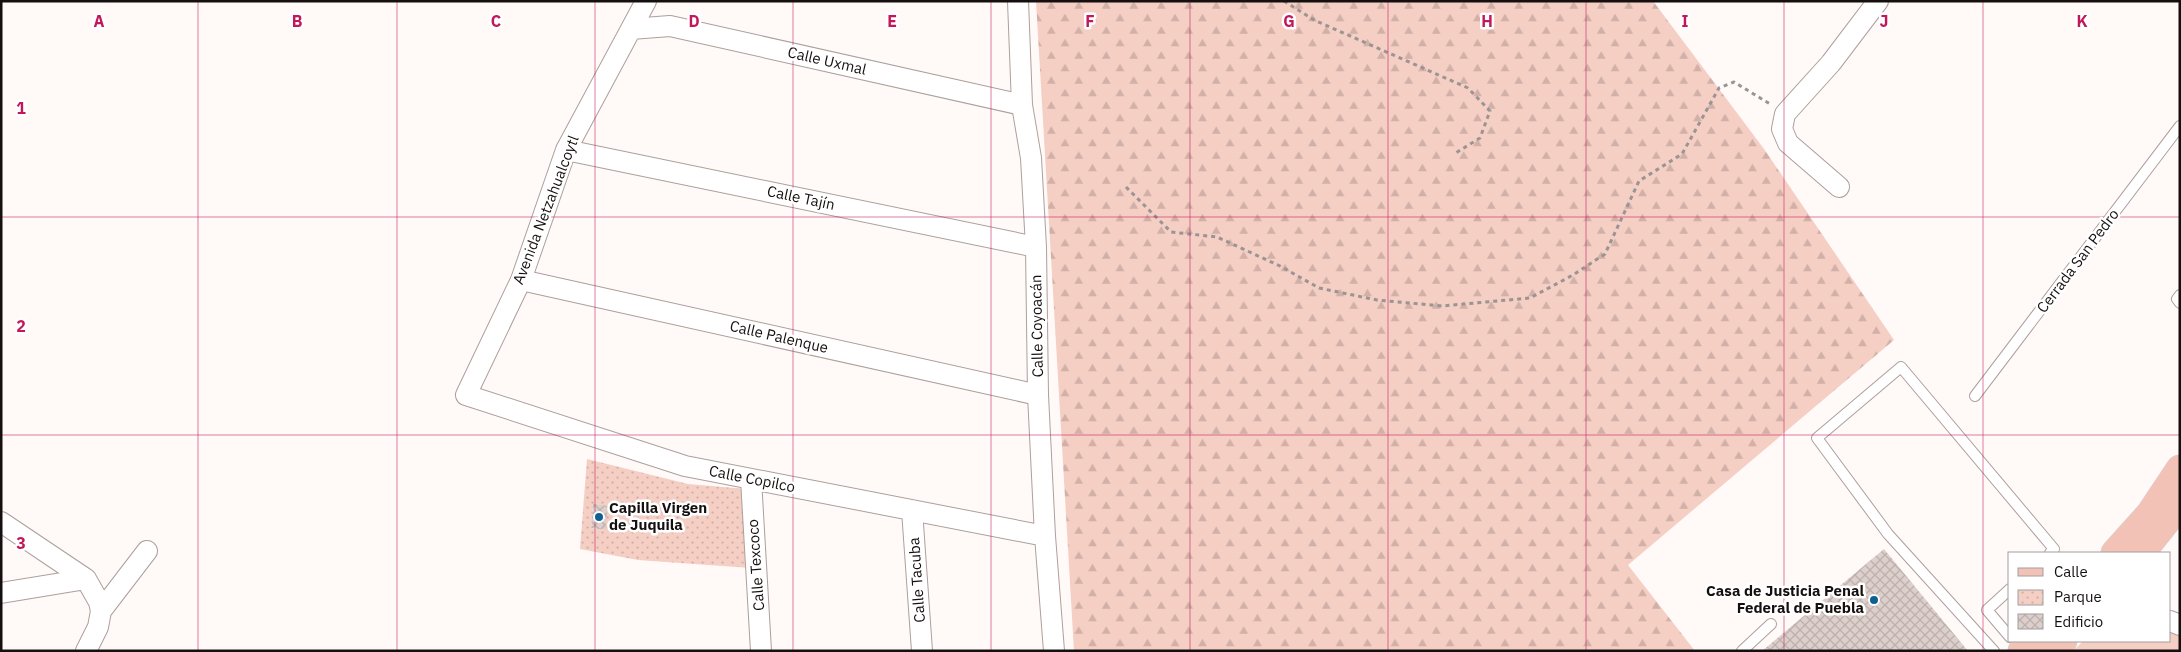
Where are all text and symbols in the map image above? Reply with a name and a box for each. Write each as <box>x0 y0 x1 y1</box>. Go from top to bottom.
text: A <box>94 11 105 31</box>
text: B <box>292 11 303 31</box>
text: C <box>491 11 501 31</box>
text: D <box>688 11 700 31</box>
text: E <box>887 11 897 31</box>
text: F <box>1085 11 1095 31</box>
text: G <box>1283 11 1295 31</box>
text: H <box>1481 11 1493 31</box>
text: I <box>1682 11 1689 31</box>
text: J <box>1880 11 1888 31</box>
text: K <box>2076 11 2088 31</box>
street label: Calle Uxmal <box>786 42 868 79</box>
text: 1 <box>16 98 26 118</box>
street label: Avenida Netzahualcoytl <box>508 133 583 287</box>
street label: Calle Tajín <box>766 181 837 214</box>
street label: Cerrada San Pedro <box>2032 205 2123 316</box>
street label: Calle Coyoacán <box>1026 274 1047 378</box>
text: 2 <box>16 316 26 336</box>
street label: Calle Palenque <box>728 316 830 357</box>
street label: Calle Copilco <box>707 461 797 496</box>
place label: Capilla Virgen de Juquila <box>609 498 707 534</box>
marker: Capilla Virgen de Juquila <box>593 511 605 523</box>
street label: Calle Texcoco <box>743 518 768 612</box>
text: 3 <box>16 533 26 553</box>
street label: Calle Tacuba <box>904 537 929 623</box>
legend <box>2008 552 2171 642</box>
text: Calle <box>2054 562 2088 581</box>
place label: Casa de Justicia Penal Federal de Puebla <box>1706 581 1864 617</box>
text: Parque <box>2054 587 2102 606</box>
marker: Casa de Justicia Penal Federal de Puebla <box>1868 594 1880 606</box>
text: Edificio <box>2054 612 2103 631</box>

